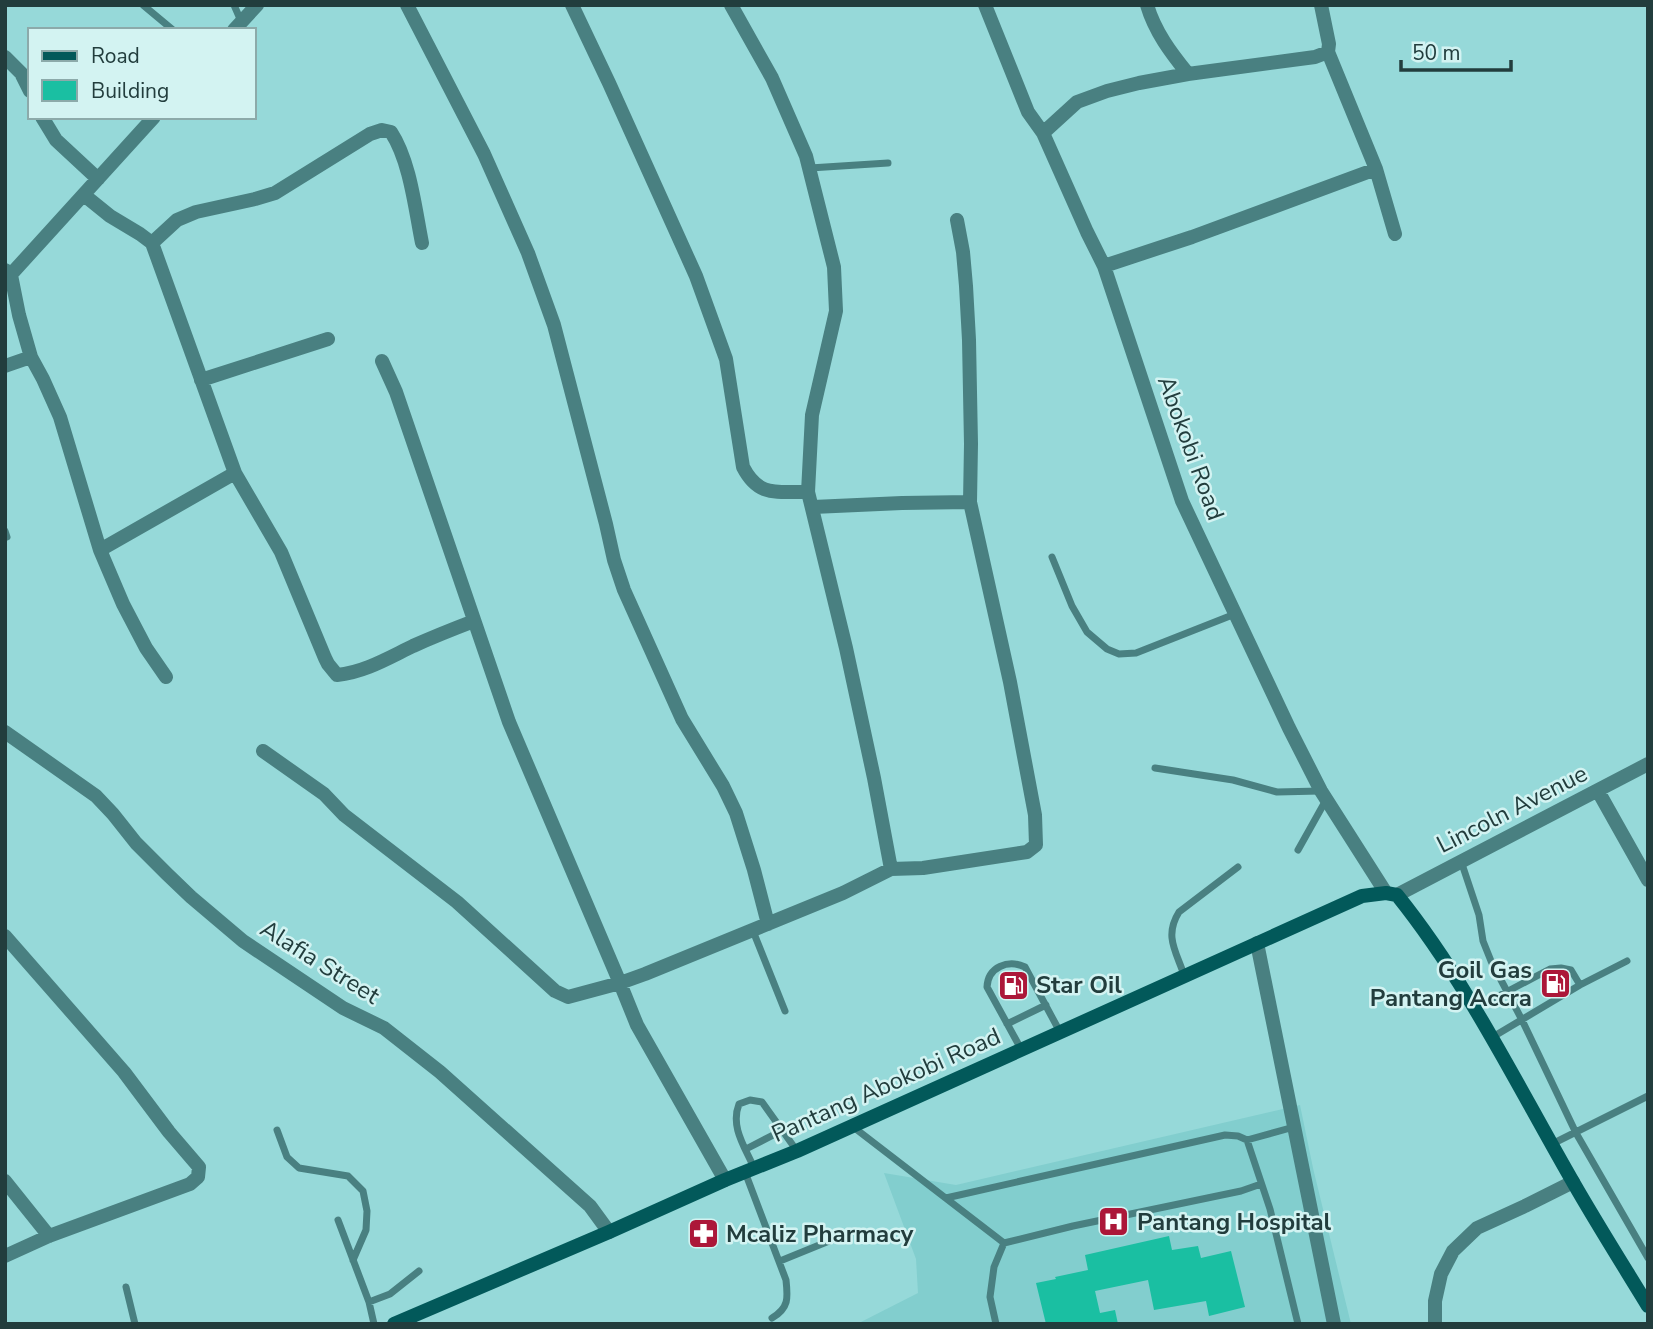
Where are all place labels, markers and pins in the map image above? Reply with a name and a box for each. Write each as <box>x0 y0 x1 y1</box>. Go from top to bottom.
place label: Goil Gas Pantang Accra <box>1370 954 1532 1014</box>
fuel station icon: Goil Gas Pantang Accra <box>1538 967 1572 1001</box>
fuel station icon: Star Oil <box>996 968 1030 1002</box>
place label: Star Oil <box>1036 969 1122 1001</box>
hospital icon: Pantang Hospital <box>1097 1205 1131 1239</box>
place label: Pantang Hospital <box>1137 1206 1332 1238</box>
pharmacy icon: Mcaliz Pharmacy <box>686 1217 720 1251</box>
place label: Mcaliz Pharmacy <box>726 1218 914 1250</box>

